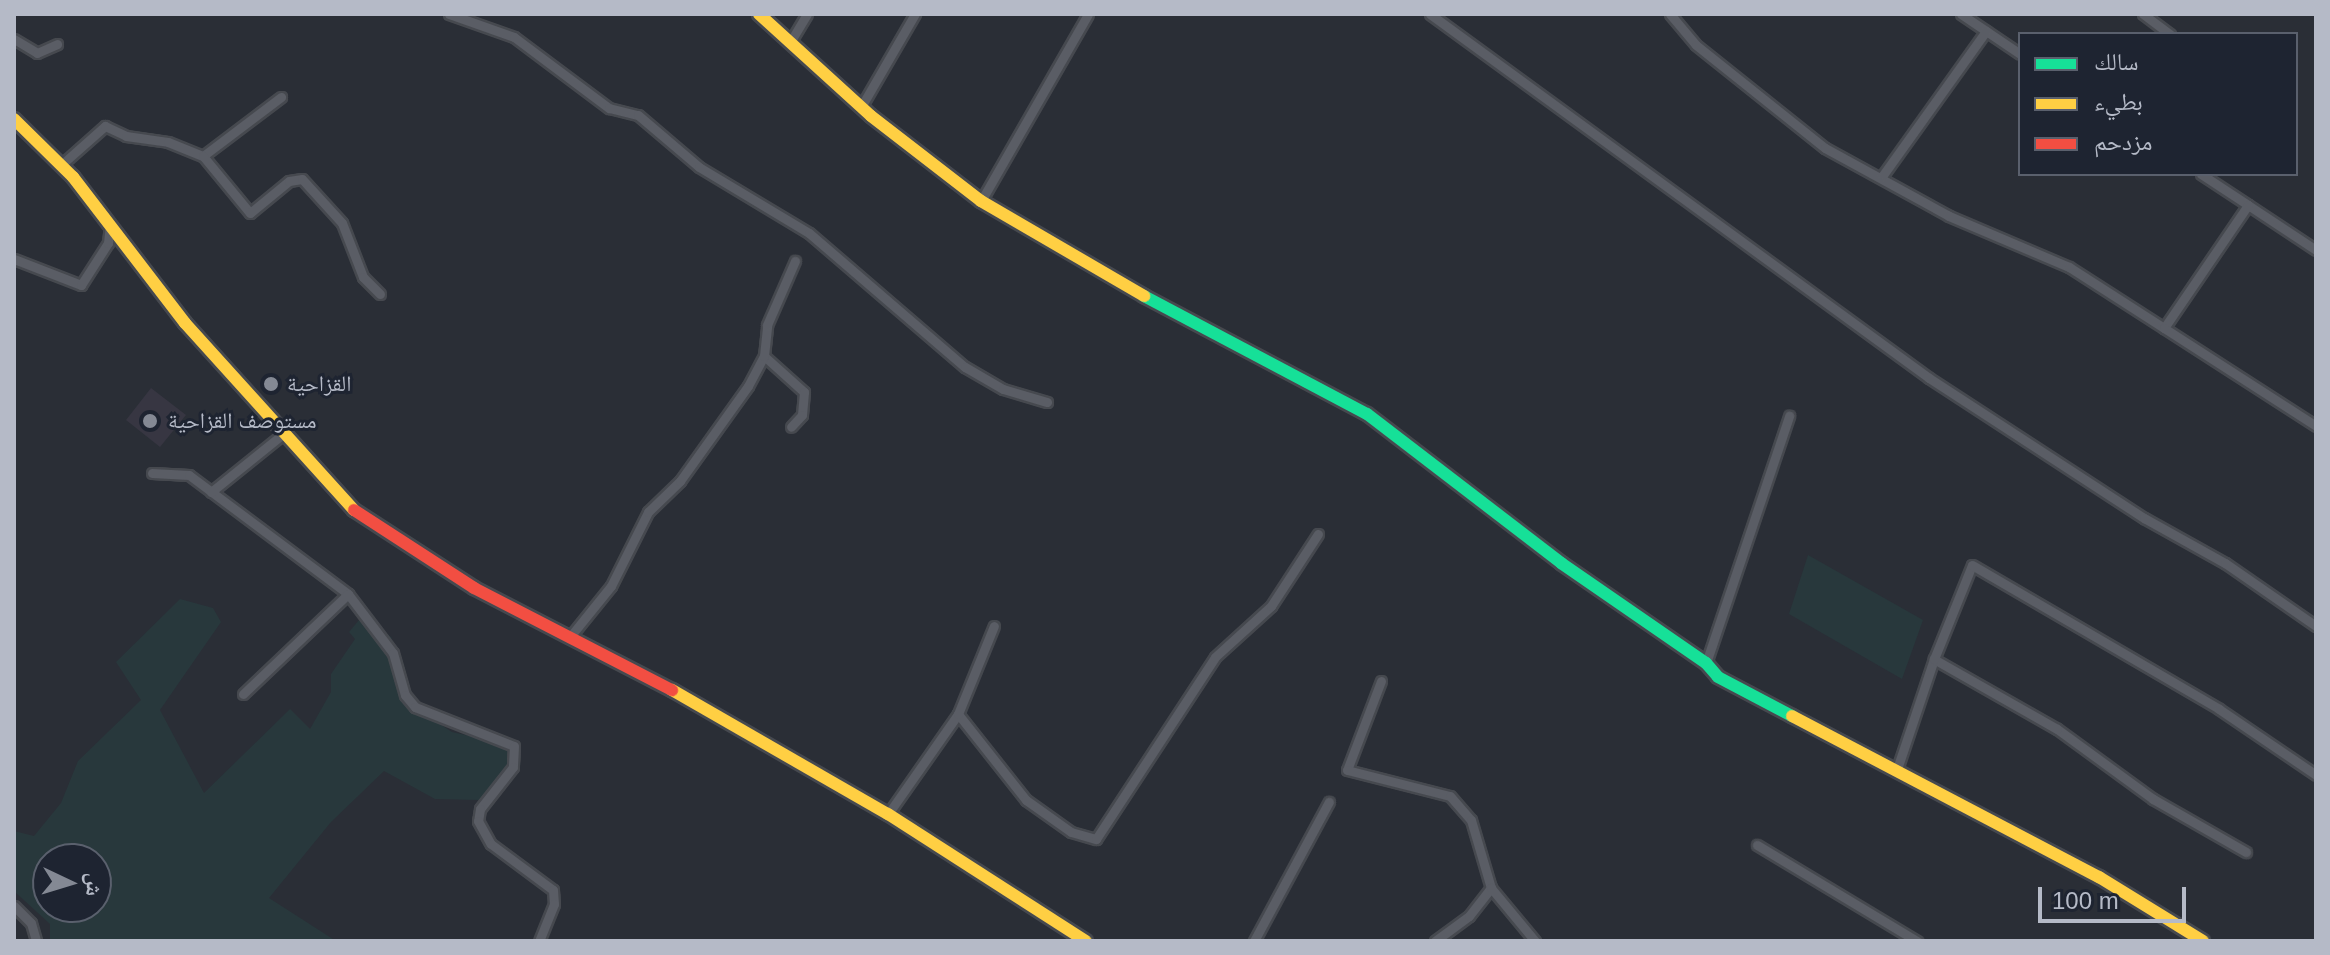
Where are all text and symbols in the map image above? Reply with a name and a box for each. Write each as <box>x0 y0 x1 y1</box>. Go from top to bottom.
legend <box>2018 32 2298 176</box>
text: سالك <box>2094 48 2139 75</box>
text: بطيء <box>2094 88 2143 115</box>
text: مزدحم <box>2094 128 2153 155</box>
place label: القزاحية <box>287 371 351 397</box>
marker: القزاحية <box>262 375 280 393</box>
place label: مستوصف القزاحية <box>168 408 317 434</box>
marker: مستوصف القزاحية <box>139 410 161 432</box>
north arrow <box>32 843 112 923</box>
scale bar <box>2042 871 2190 921</box>
text: ش <box>81 872 108 897</box>
text: 100 m <box>2052 887 2119 914</box>

